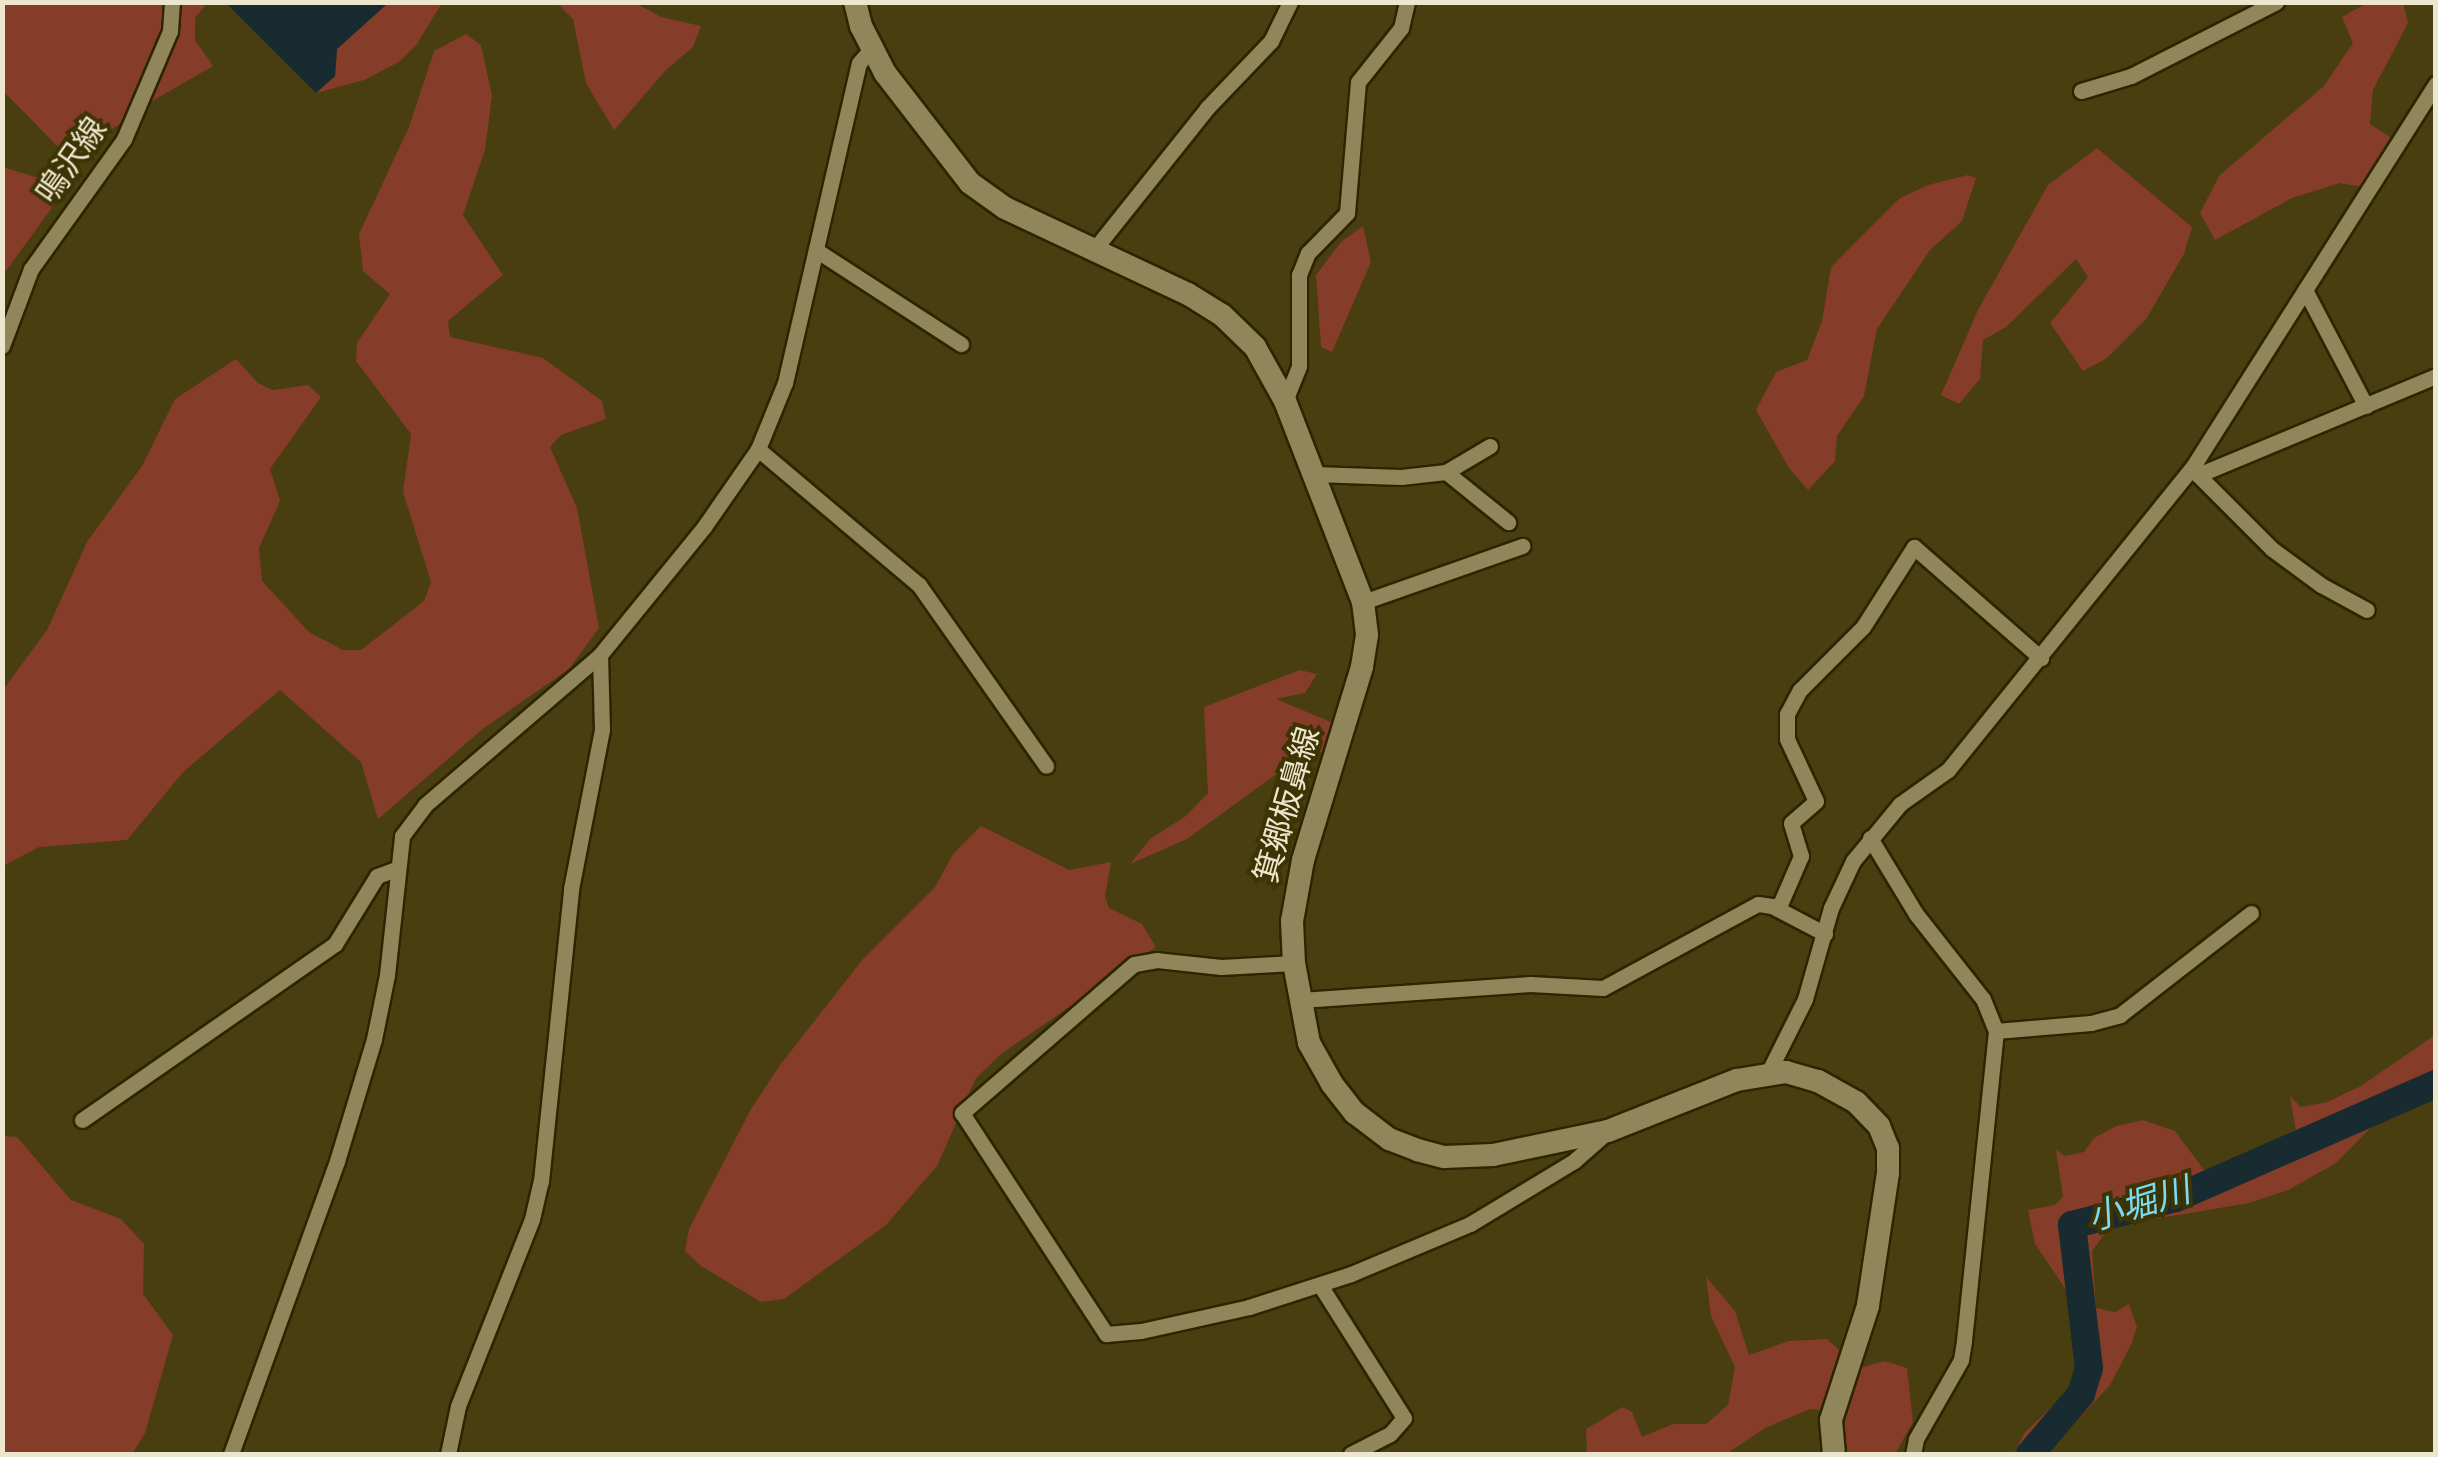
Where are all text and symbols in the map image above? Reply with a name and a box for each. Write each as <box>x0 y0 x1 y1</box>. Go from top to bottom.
street label: 鳴沢線 <box>29 111 115 211</box>
street label: 箕郷板鼻線 <box>1247 723 1329 887</box>
water label: 小堀川 <box>2083 1170 2195 1240</box>

